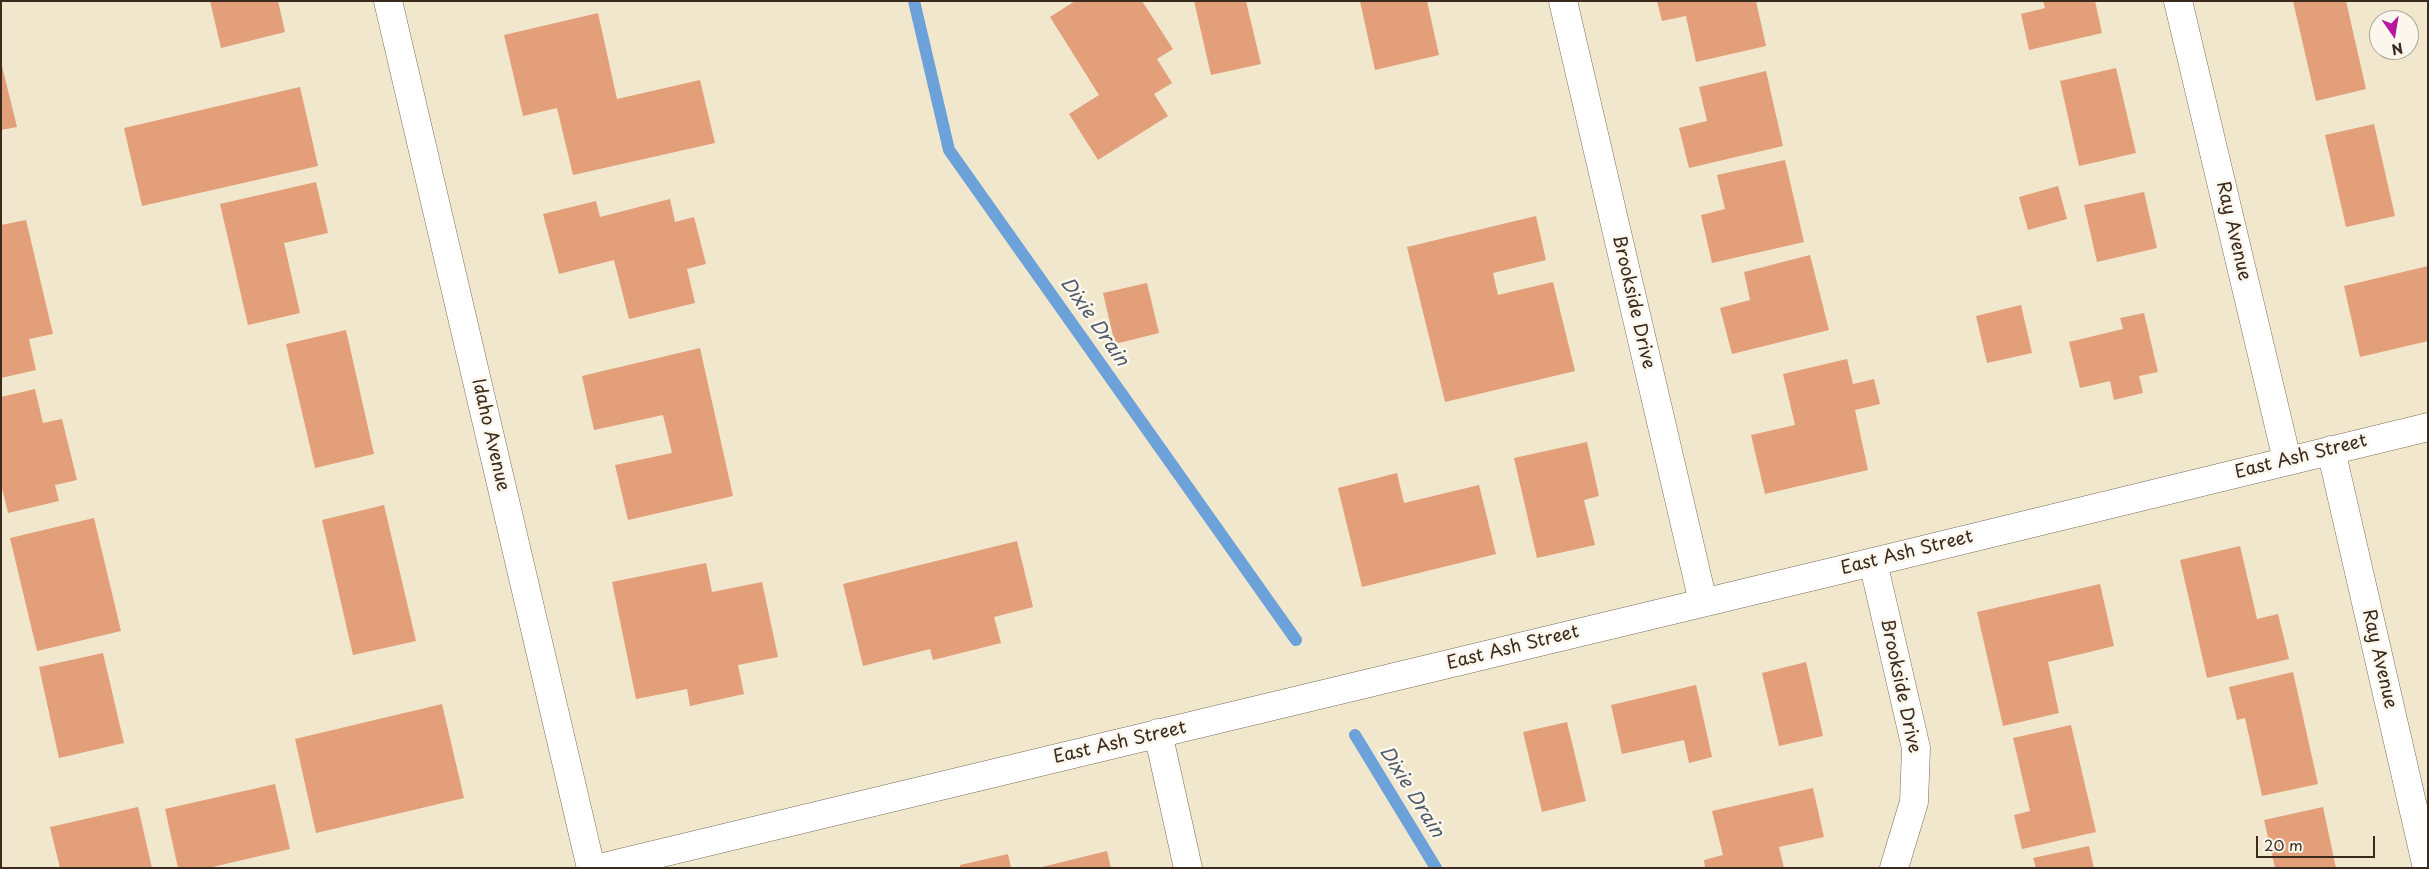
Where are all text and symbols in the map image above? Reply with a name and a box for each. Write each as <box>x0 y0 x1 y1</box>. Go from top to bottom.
north arrow <box>2369 10 2419 60</box>
text: N <box>2389 38 2405 61</box>
street label: Ray Avenue <box>2211 179 2255 283</box>
street label: Brookside Drive <box>1607 233 1659 371</box>
water label: Dixie Drain <box>1055 273 1133 371</box>
street label: Idaho Avenue <box>467 377 513 493</box>
street label: East Ash Street <box>2233 430 2369 484</box>
street label: East Ash Street <box>1839 526 1975 580</box>
street label: Ray Avenue <box>2357 607 2401 711</box>
street label: Brookside Drive <box>1875 617 1925 755</box>
street label: East Ash Street <box>1445 621 1581 675</box>
street label: East Ash Street <box>1052 717 1188 769</box>
water label: Dixie Drain <box>1374 742 1448 842</box>
scale bar <box>2259 826 2378 858</box>
text: 20 m <box>2264 833 2303 856</box>

